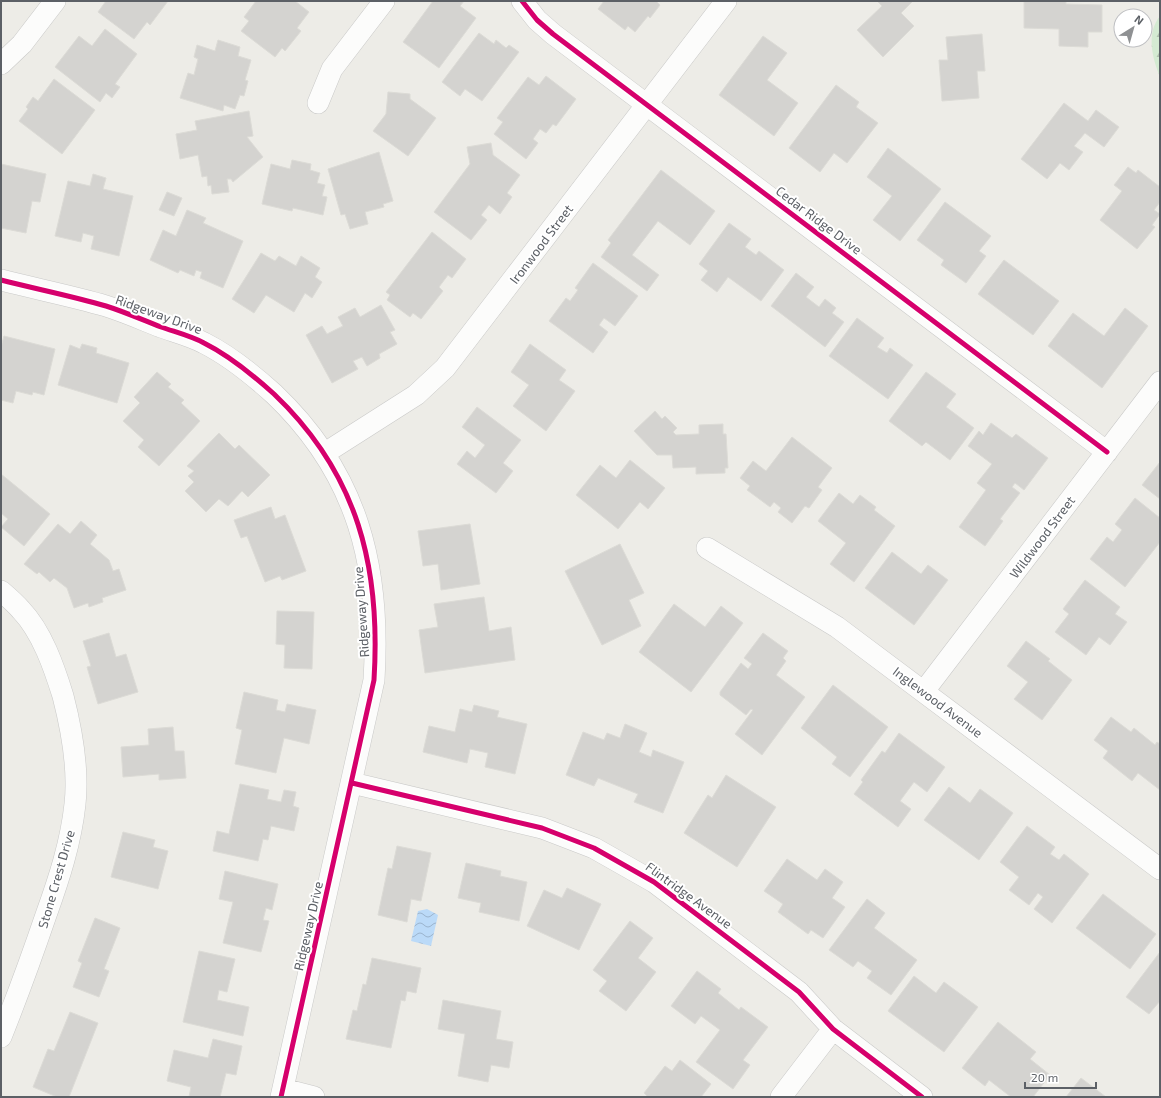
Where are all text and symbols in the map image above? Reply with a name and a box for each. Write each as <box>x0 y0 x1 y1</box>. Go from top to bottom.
north arrow <box>1113 8 1153 48</box>
text: N <box>1132 12 1146 27</box>
street label: Cedar Ridge Drive <box>773 182 865 258</box>
street label: Ironwood Street <box>506 201 576 287</box>
street label: Ridgeway Drive <box>113 291 205 337</box>
street label: Wildwood Street <box>1006 493 1078 581</box>
street label: Ridgeway Drive <box>350 566 372 658</box>
street label: Inglewood Avenue <box>890 663 986 741</box>
street label: Stone Crest Drive <box>34 828 78 930</box>
street label: Flintridge Avenue <box>643 858 735 932</box>
street label: Ridgeway Drive <box>290 880 326 972</box>
scale bar <box>1025 1064 1096 1090</box>
text: 20 m <box>1031 1070 1058 1084</box>

